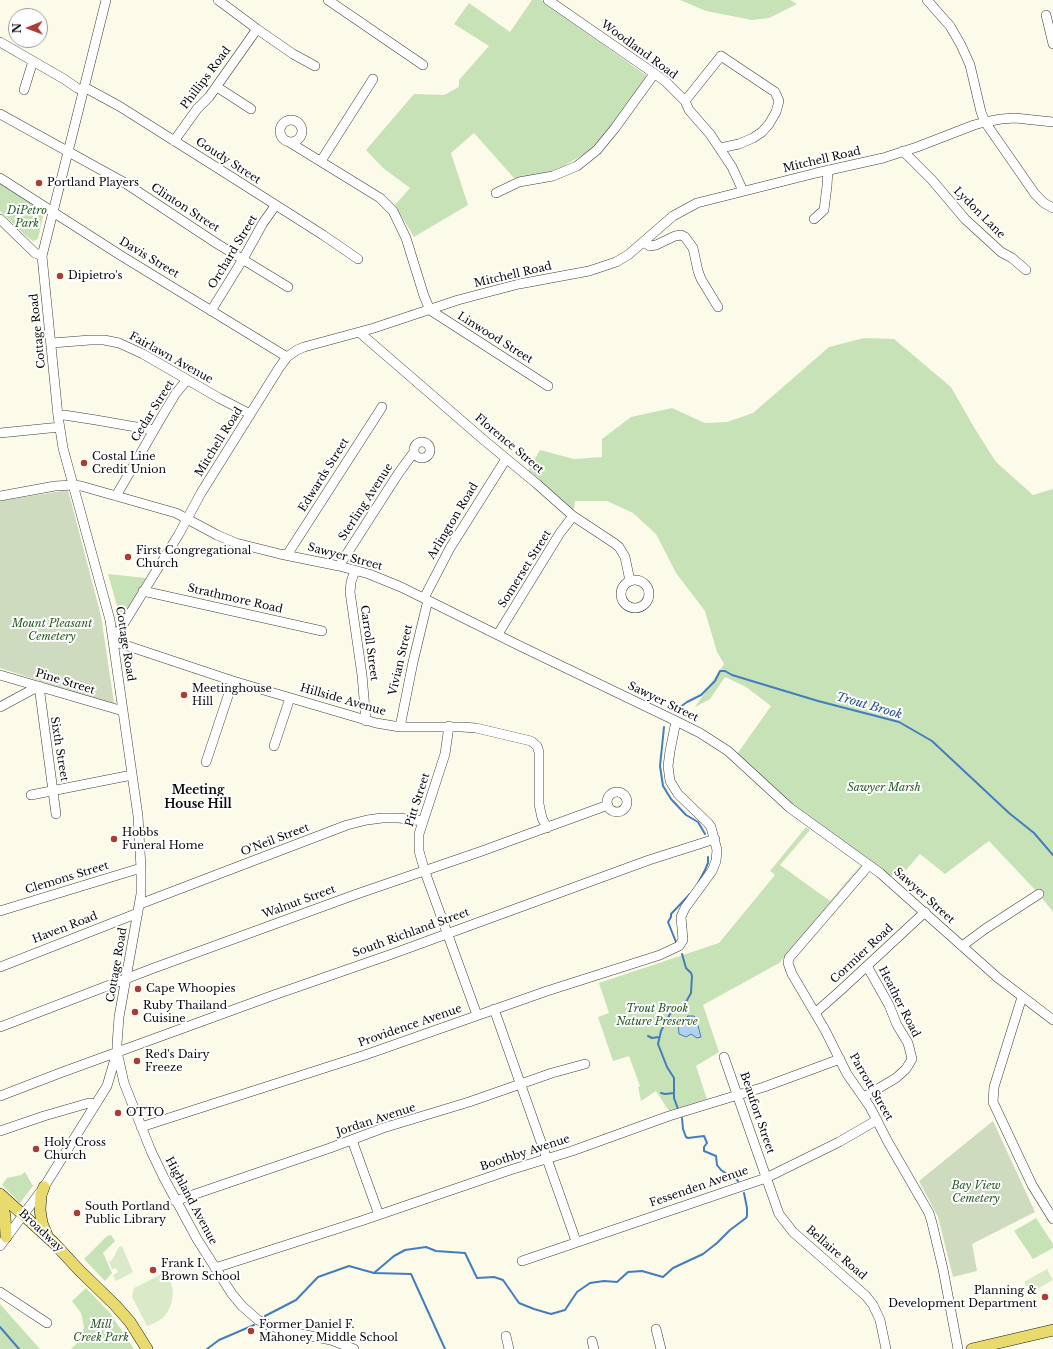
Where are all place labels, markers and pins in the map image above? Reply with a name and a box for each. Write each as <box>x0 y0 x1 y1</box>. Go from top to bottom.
place label: Portland Players <box>47 176 139 190</box>
marker: Portland Players <box>34 178 44 188</box>
place label: Dipietro's <box>68 269 122 283</box>
marker: Dipietro's <box>55 271 65 281</box>
place label: Costal Line Credit Union <box>92 450 166 476</box>
marker: Costal Line Credit Union <box>79 458 89 468</box>
place label: First Congregational Church <box>136 544 251 570</box>
marker: First Congregational Church <box>123 552 133 562</box>
place label: Meetinghouse Hill <box>192 682 272 708</box>
marker: Meetinghouse Hill <box>179 690 189 700</box>
place label: Hobbs Funeral Home <box>122 826 204 852</box>
marker: Hobbs Funeral Home <box>109 834 119 844</box>
place label: Cape Whoopies <box>146 982 235 996</box>
marker: Cape Whoopies <box>133 984 143 994</box>
place label: Ruby Thailand Cuisine <box>143 999 227 1025</box>
marker: Ruby Thailand Cuisine <box>130 1007 140 1017</box>
place label: Red's Dairy Freeze <box>145 1048 209 1074</box>
marker: Red's Dairy Freeze <box>132 1056 142 1066</box>
place label: OTTO <box>126 1106 164 1120</box>
marker: OTTO <box>113 1108 123 1118</box>
place label: Holy Cross Church <box>44 1136 106 1162</box>
marker: Holy Cross Church <box>31 1144 41 1154</box>
place label: South Portland Public Library <box>85 1200 170 1226</box>
marker: South Portland Public Library <box>72 1208 82 1218</box>
place label: Frank I. Brown School <box>161 1257 240 1283</box>
marker: Frank I. Brown School <box>148 1265 158 1275</box>
place label: Planning & Development Department <box>888 1284 1037 1310</box>
marker: Planning & Development Department <box>1040 1292 1050 1302</box>
place label: Former Daniel F. Mahoney Middle School <box>259 1318 398 1344</box>
marker: Former Daniel F. Mahoney Middle School <box>246 1326 256 1336</box>

